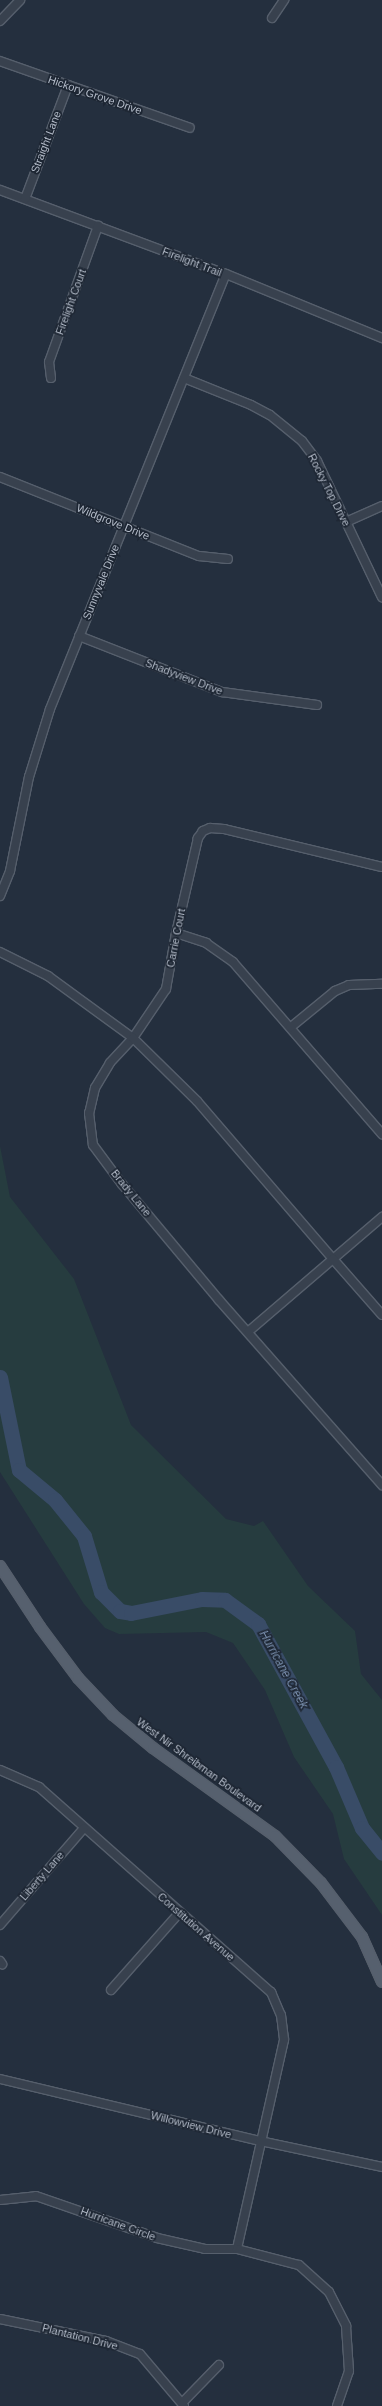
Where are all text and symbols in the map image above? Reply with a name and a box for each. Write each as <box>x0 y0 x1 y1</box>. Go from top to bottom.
street label: Hickory Grove Drive <box>46 73 144 117</box>
street label: Straight Lane <box>28 109 64 175</box>
street label: Firelight Trail <box>160 245 224 279</box>
street label: Firelight Court <box>53 267 89 337</box>
street label: Rocky Top Drive <box>305 451 353 529</box>
street label: Wildgrove Drive <box>75 501 151 543</box>
street label: Sunnyvale Drive <box>80 542 122 622</box>
street label: Shadyview Drive <box>143 656 225 698</box>
street label: Carrie Court <box>164 907 188 969</box>
street label: Brady Lane <box>108 1167 154 1219</box>
water label: Hurricane Creek <box>256 1628 310 1712</box>
street label: West Nir Shreibman Boulevard <box>134 1715 264 1815</box>
street label: Liberty Lane <box>17 1849 67 1903</box>
street label: Constitution Avenue <box>155 1890 237 1964</box>
street label: Willowview Drive <box>149 2109 233 2141</box>
street label: Hurricane Circle <box>79 2204 157 2244</box>
street label: Plantation Drive <box>41 2321 119 2353</box>

